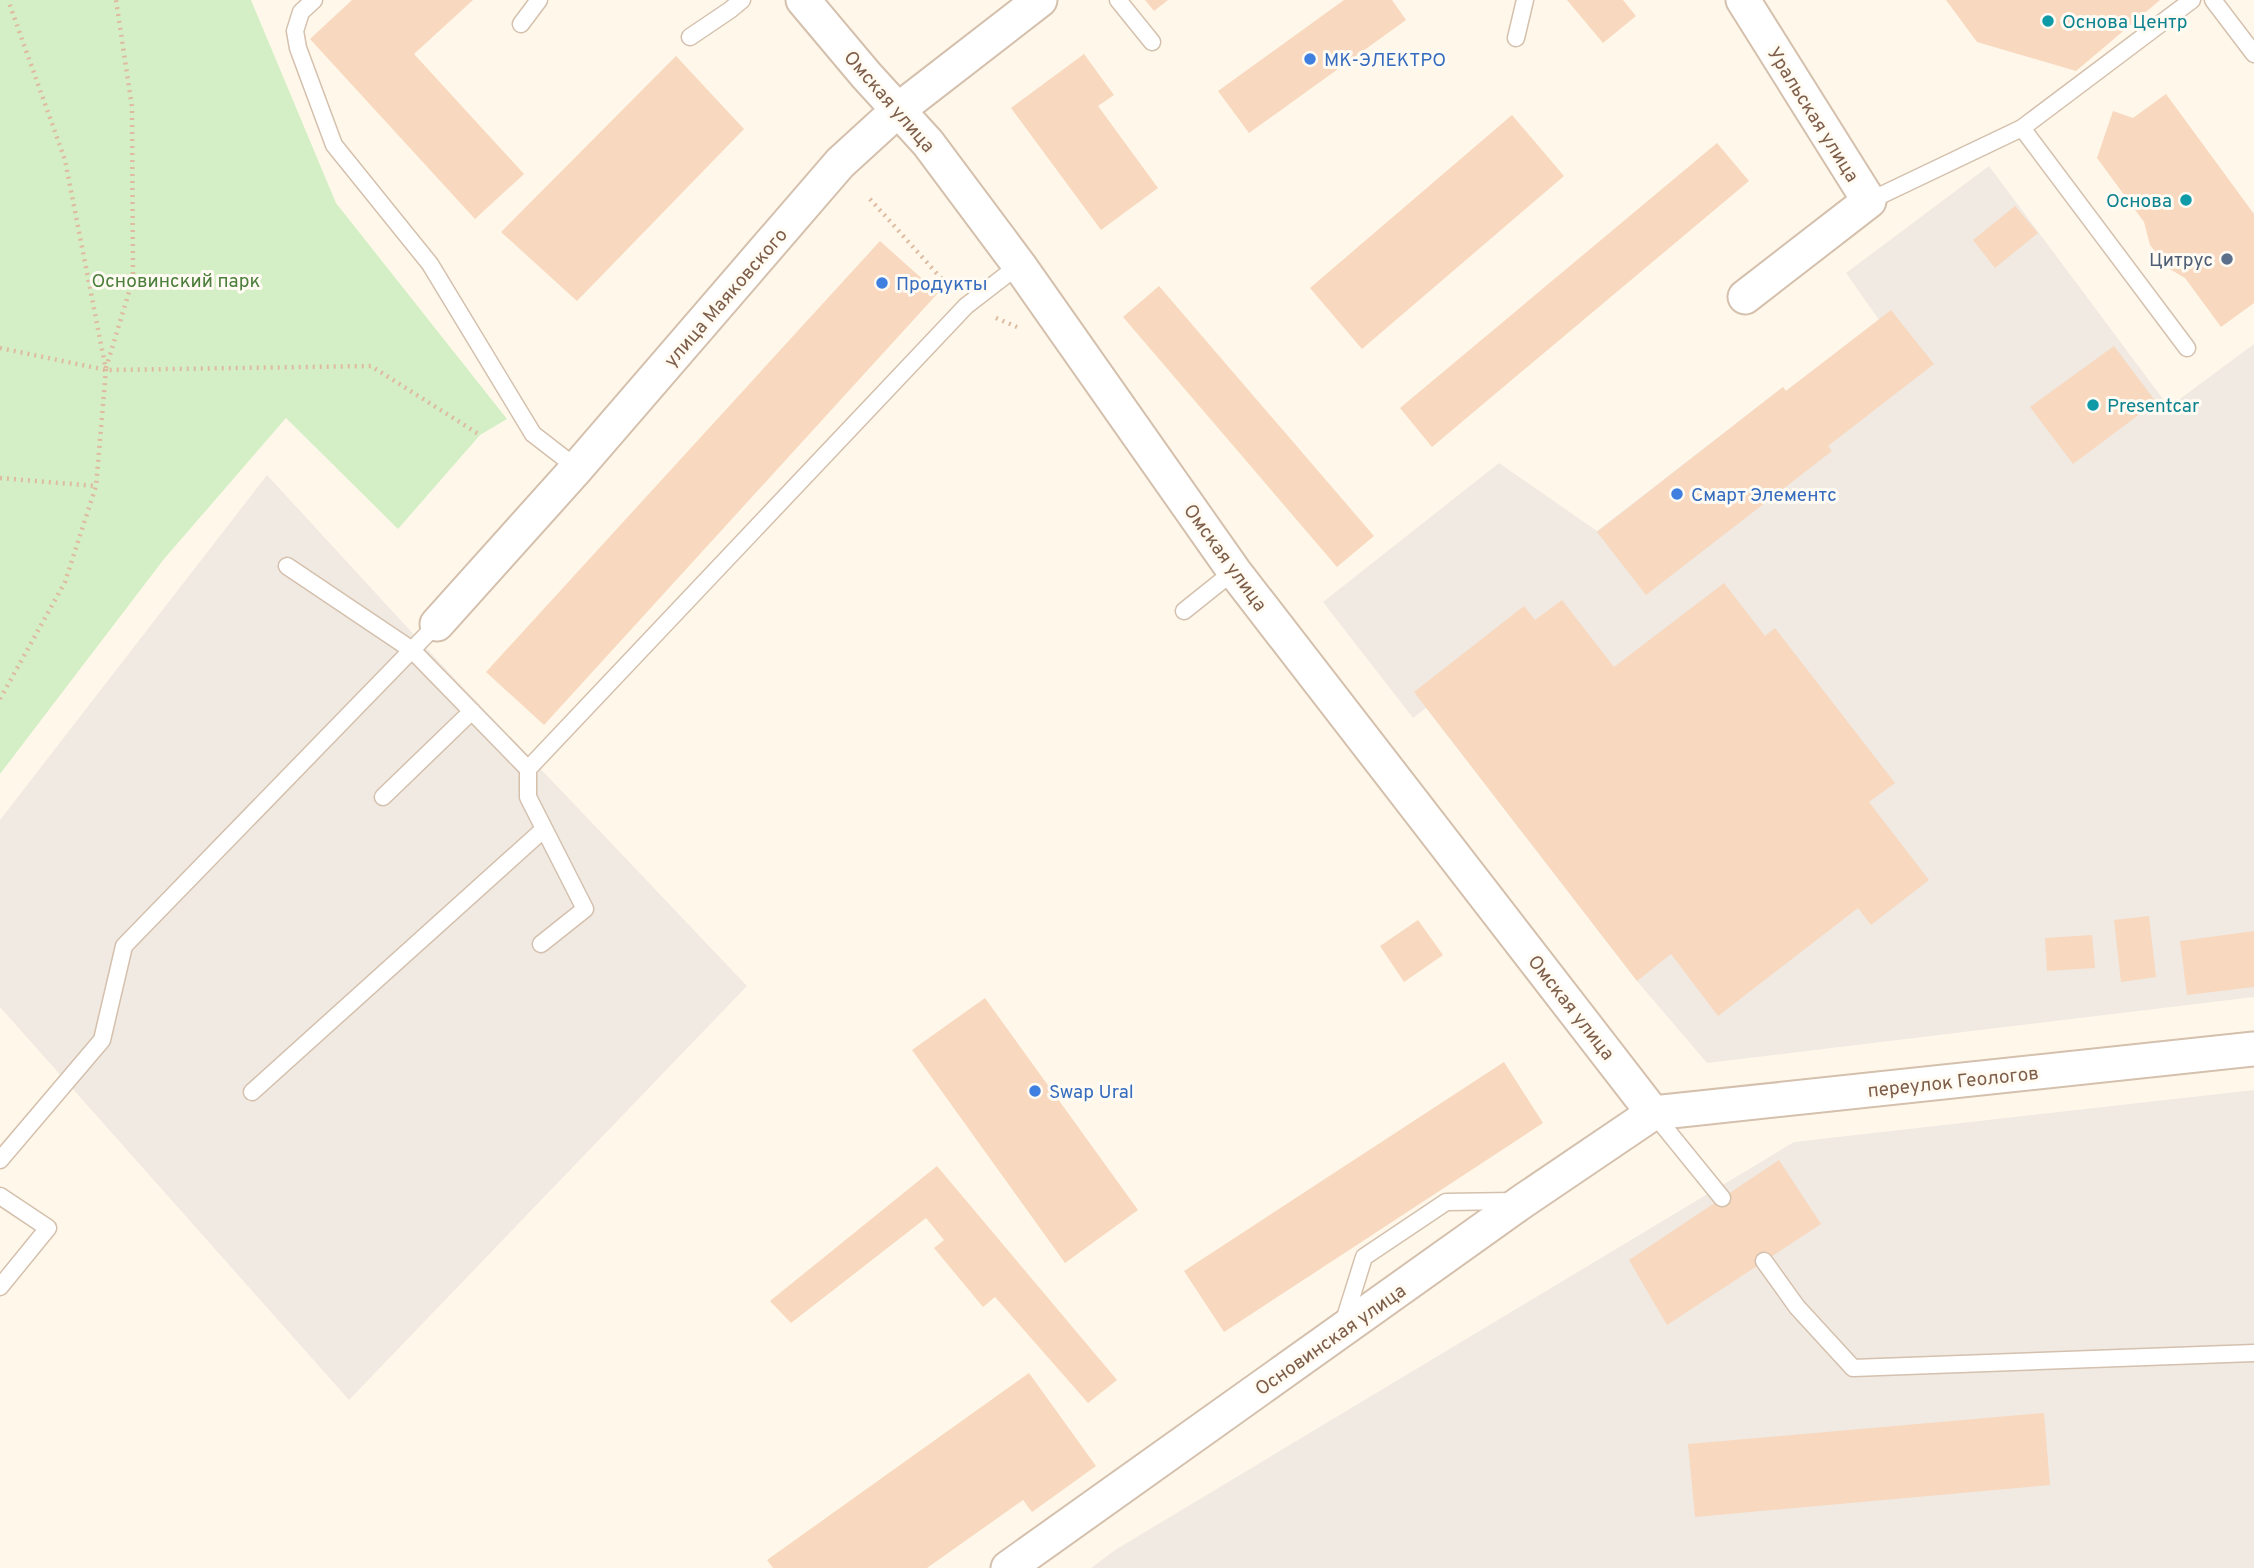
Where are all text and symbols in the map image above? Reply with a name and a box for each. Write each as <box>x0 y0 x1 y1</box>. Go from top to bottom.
place label: Основа Центр <box>2062 11 2187 35</box>
marker: Основа Центр <box>2040 13 2056 29</box>
street label: Уральская улица <box>1761 43 1864 187</box>
street label: Омская улица <box>838 46 939 158</box>
place label: МК-ЭЛЕКТРО <box>1324 49 1446 73</box>
marker: МК-ЭЛЕКТРО <box>1302 51 1318 67</box>
place label: Основа <box>2106 190 2172 214</box>
marker: Основа <box>2178 192 2194 208</box>
street label: улица Маяковского <box>660 224 793 373</box>
place label: Цитрус <box>2149 249 2213 273</box>
marker: Цитрус <box>2219 251 2235 267</box>
park label: Основинский парк <box>92 270 261 294</box>
place label: Продукты <box>896 273 987 297</box>
marker: Продукты <box>874 275 890 291</box>
place label: Presentcar <box>2107 395 2200 419</box>
marker: Presentcar <box>2085 397 2101 413</box>
place label: Смарт Элементс <box>1691 484 1837 508</box>
marker: Смарт Элементс <box>1669 486 1685 502</box>
street label: Омская улица <box>1177 500 1271 617</box>
street label: Омская улица <box>1522 951 1619 1066</box>
street label: переулок Геологов <box>1866 1062 2040 1104</box>
place label: Swap Ural <box>1049 1081 1134 1105</box>
marker: Swap Ural <box>1027 1083 1043 1099</box>
street label: Основинская улица <box>1251 1280 1411 1402</box>

